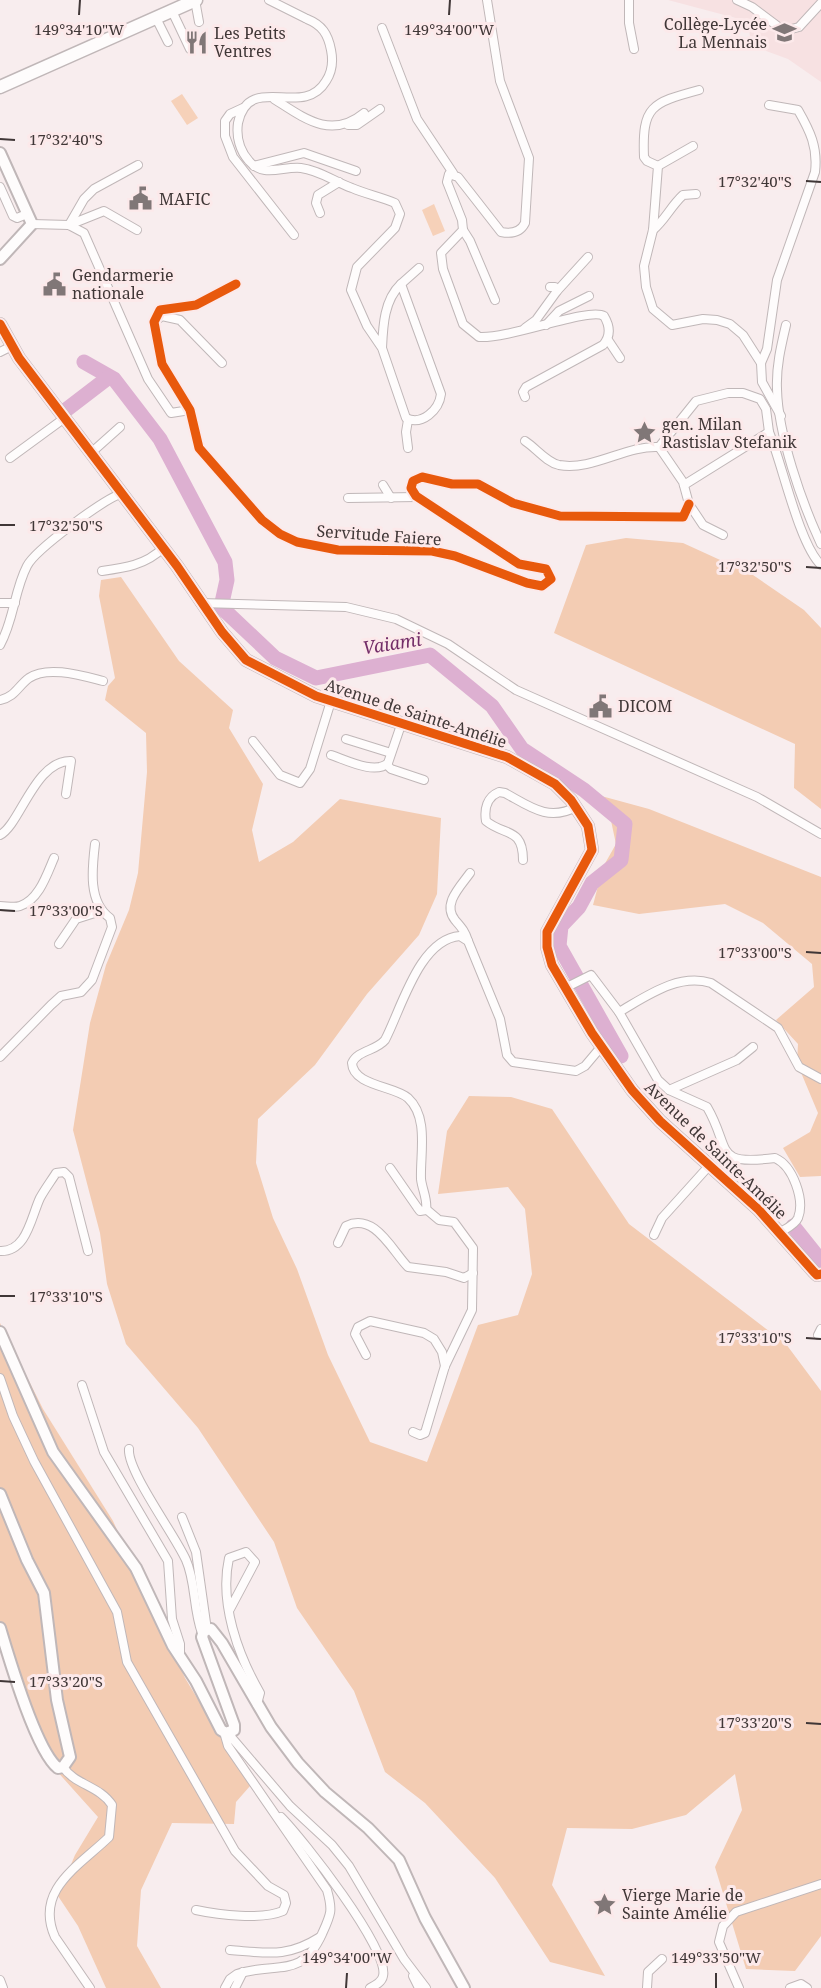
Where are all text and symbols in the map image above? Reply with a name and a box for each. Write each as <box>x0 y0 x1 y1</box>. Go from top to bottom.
place label: Collège-Lycée La Mennais <box>664 13 767 53</box>
text: 149°34'10"W <box>34 19 124 39</box>
text: 149°34'00"W <box>404 19 494 39</box>
school or university icon: Collège-Lycée La Mennais <box>772 20 798 46</box>
place label: Les Petits Ventres <box>214 22 286 62</box>
restaurant icon: Les Petits Ventres <box>183 29 209 55</box>
text: 17°32'40"S <box>29 129 103 149</box>
text: 17°32'40"S <box>718 171 792 191</box>
public building icon: MAFIC <box>128 186 154 212</box>
place label: MAFIC <box>159 188 211 210</box>
place label: Gendarmerie nationale <box>72 264 174 304</box>
public building icon: Gendarmerie nationale <box>41 271 67 297</box>
place label: gen. Milan Rastislav Stefanik <box>662 413 797 453</box>
place icon: gen. Milan Rastislav Stefanik <box>631 420 657 446</box>
text: 17°32'50"S <box>29 515 103 535</box>
street label: Servitude Faiere <box>316 520 442 550</box>
text: 17°32'50"S <box>718 556 792 576</box>
water label: Vaiami <box>361 626 423 659</box>
street label: Avenue de Sainte-Amélie <box>322 673 510 753</box>
public building icon: DICOM <box>587 693 613 719</box>
place label: DICOM <box>618 695 672 717</box>
text: 17°33'00"S <box>29 900 103 920</box>
text: 17°33'00"S <box>718 942 792 962</box>
street label: Avenue de Sainte-Amélie <box>640 1076 792 1224</box>
text: 17°33'10"S <box>29 1286 103 1306</box>
text: 17°33'10"S <box>718 1327 792 1347</box>
text: 17°33'20"S <box>29 1671 103 1691</box>
text: 17°33'20"S <box>718 1712 792 1732</box>
place label: Vierge Marie de Sainte Amélie <box>622 1884 743 1924</box>
place icon: Vierge Marie de Sainte Amélie <box>591 1891 617 1917</box>
text: 149°34'00"W <box>302 1947 392 1967</box>
text: 149°33'50"W <box>671 1947 761 1967</box>

